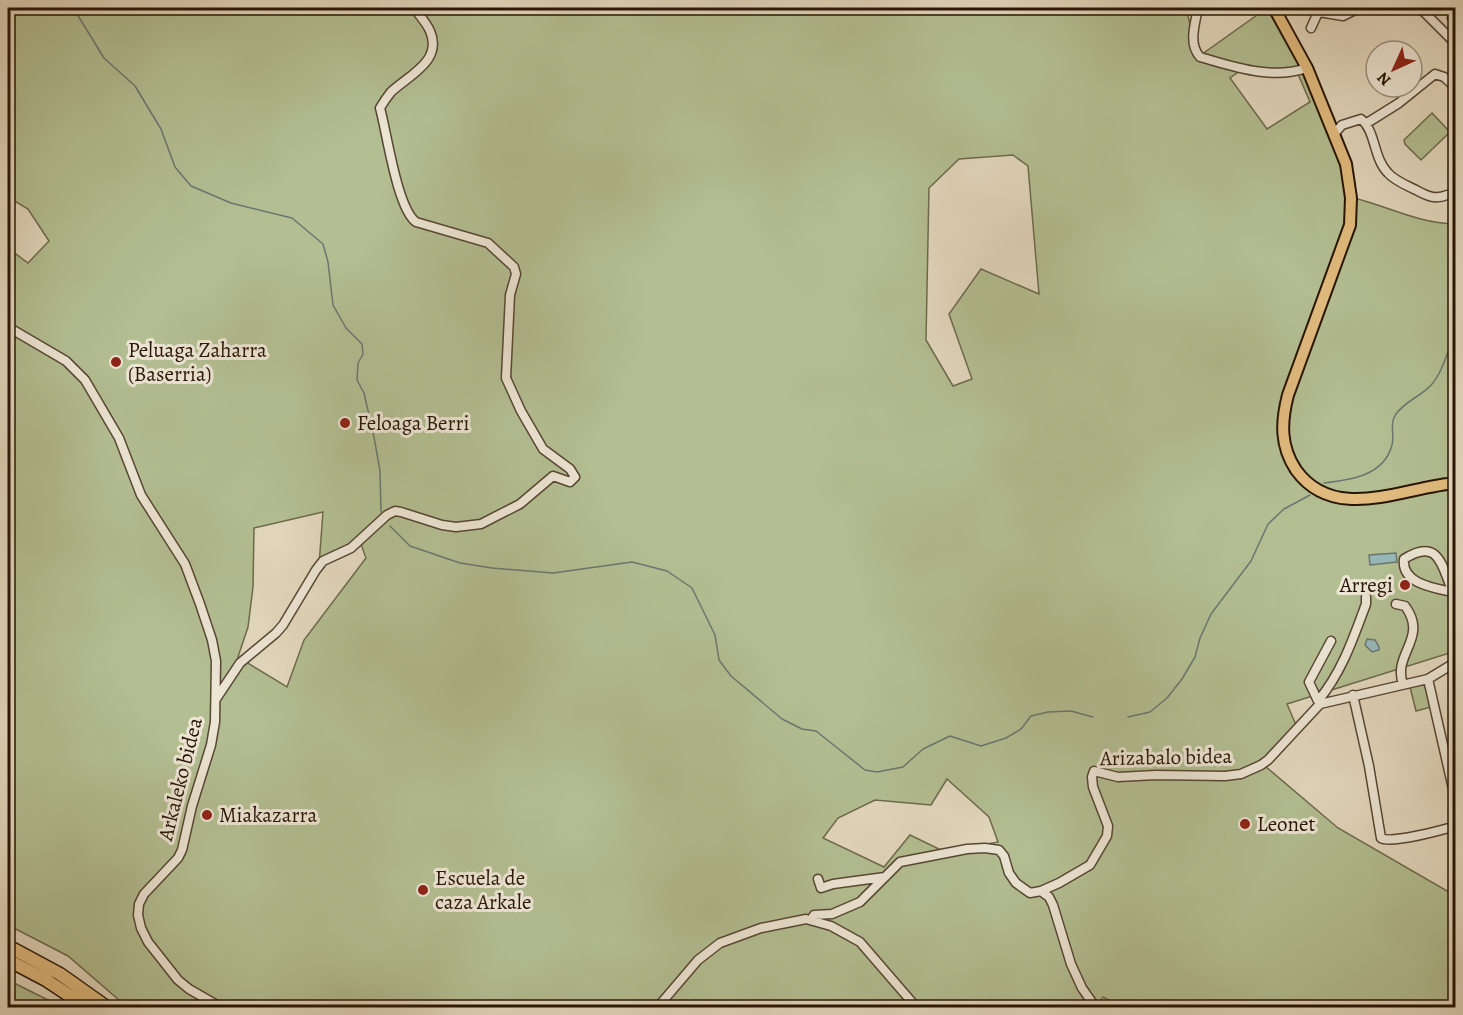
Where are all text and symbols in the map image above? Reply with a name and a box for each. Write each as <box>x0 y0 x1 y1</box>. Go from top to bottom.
north arrow <box>1364 39 1424 99</box>
text: N <box>1372 67 1396 91</box>
place label: Peluaga Zaharra (Baserria) <box>128 336 267 388</box>
marker: Peluaga Zaharra (Baserria) <box>109 355 123 369</box>
place label: Feloaga Berri <box>357 409 470 437</box>
marker: Feloaga Berri <box>338 416 352 430</box>
place label: Arregi <box>1339 571 1393 599</box>
marker: Arregi <box>1398 578 1412 592</box>
street label: Arkaleko bidea <box>151 714 209 844</box>
street label: Arizabalo bidea <box>1099 742 1233 772</box>
place label: Miakazarra <box>219 801 317 829</box>
marker: Miakazarra <box>200 808 214 822</box>
place label: Leonet <box>1257 810 1315 838</box>
marker: Leonet <box>1238 817 1252 831</box>
place label: Escuela de caza Arkale <box>435 864 531 916</box>
marker: Escuela de caza Arkale <box>416 883 430 897</box>

